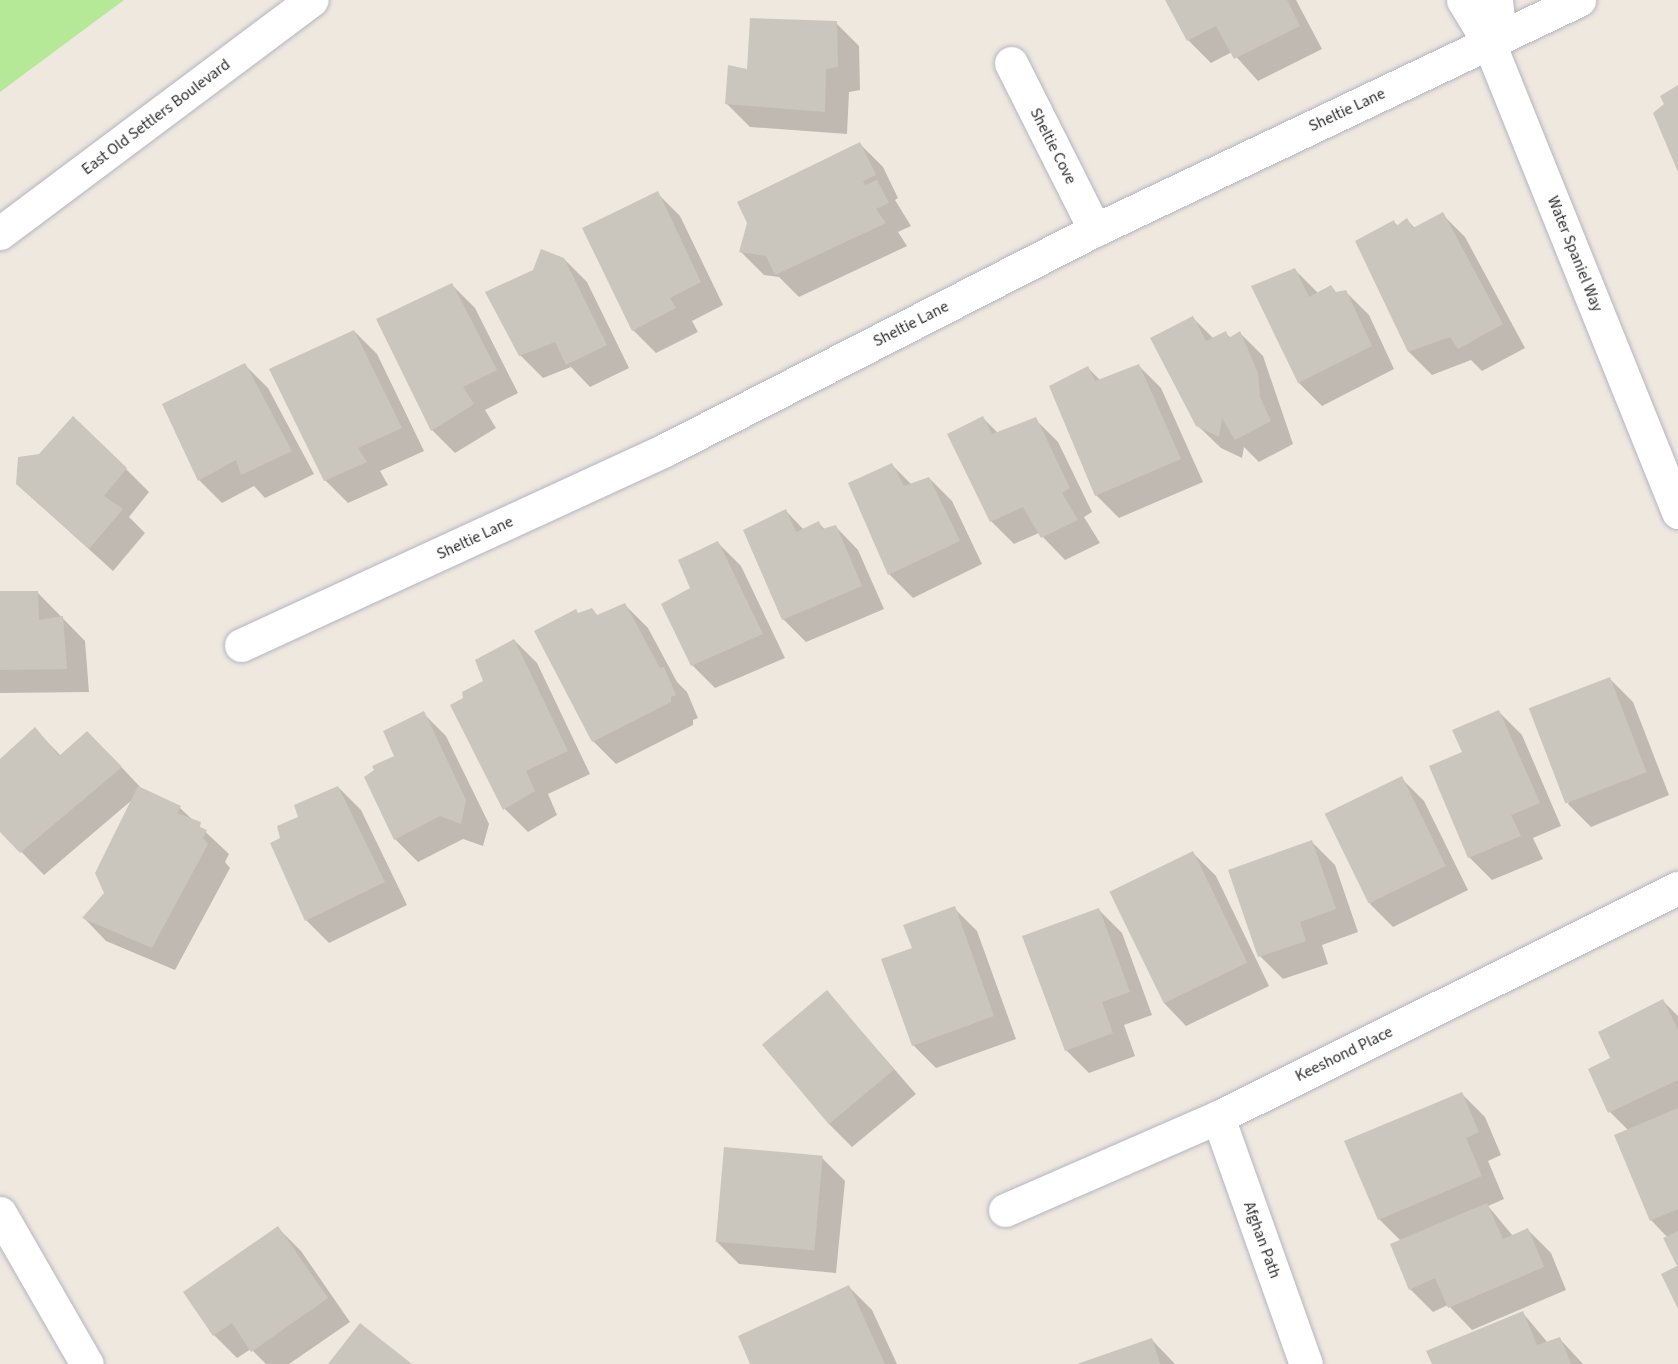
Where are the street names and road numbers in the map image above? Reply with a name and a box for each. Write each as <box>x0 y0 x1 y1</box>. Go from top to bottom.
street label: East Old Settlers Boulevard <box>78 55 234 179</box>
street label: Sheltie Lane <box>1306 84 1388 136</box>
street label: Sheltie Cove <box>1026 105 1080 187</box>
street label: Water Spaniel Way <box>1543 193 1607 315</box>
street label: Sheltie Lane <box>870 297 952 351</box>
street label: Sheltie Lane <box>434 512 516 564</box>
street label: Keeshond Place <box>1292 1022 1396 1086</box>
street label: Afghan Path <box>1239 1199 1285 1281</box>

